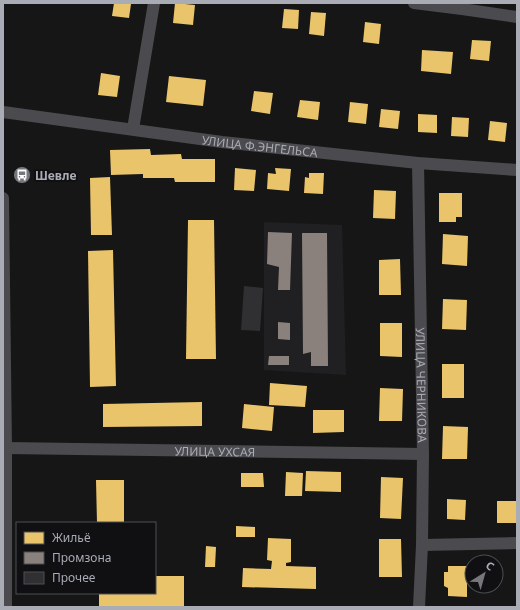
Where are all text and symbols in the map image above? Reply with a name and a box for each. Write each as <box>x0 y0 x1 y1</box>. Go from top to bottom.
street label: УЛИЦА Ф.ЭНГЕЛЬСА <box>201 131 319 161</box>
bus stop icon: Шевле <box>12 165 32 185</box>
place label: Шевле <box>35 167 76 184</box>
street label: УЛИЦА ЧЕРНИКОВА <box>412 327 431 443</box>
street label: УЛИЦА УХСАЯ <box>175 442 255 460</box>
legend <box>16 522 156 594</box>
text: Жильё <box>52 529 91 546</box>
text: Промзона <box>52 549 111 566</box>
north arrow <box>464 554 504 594</box>
text: С <box>483 557 498 574</box>
text: Прочее <box>52 569 96 586</box>

